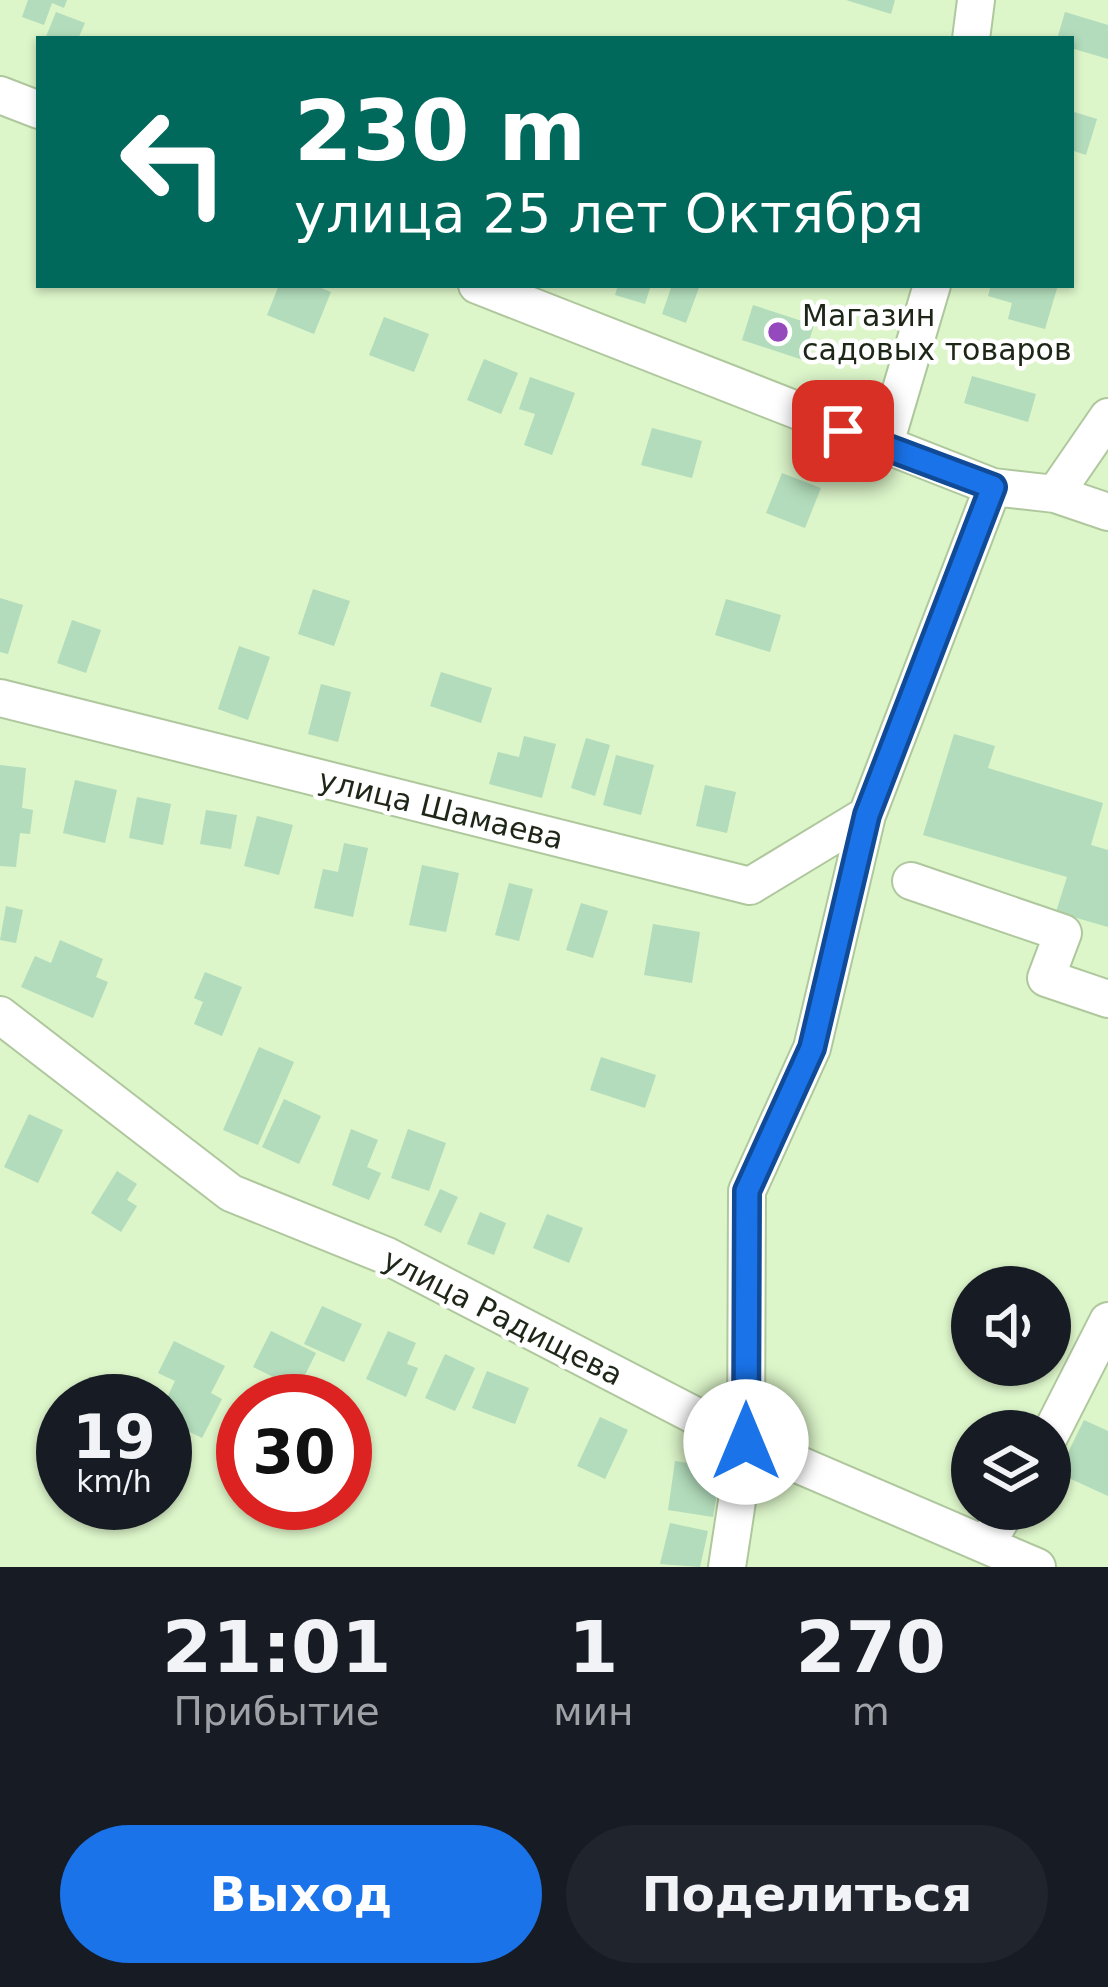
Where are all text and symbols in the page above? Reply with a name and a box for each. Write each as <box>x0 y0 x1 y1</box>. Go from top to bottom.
text: 230 m <box>294 82 586 180</box>
icon: left <box>96 84 252 240</box>
text: улица 25 лет Октября <box>294 182 924 245</box>
place label: Магазин садовых товаров <box>802 298 1072 367</box>
marker: Магазин садовых товаров <box>765 319 791 345</box>
pin <box>792 380 894 482</box>
icon: arrive <box>810 398 876 464</box>
street label: улица Шамаева <box>315 762 567 856</box>
street label: улица Радищева <box>377 1241 629 1393</box>
map controls <box>951 1266 1071 1530</box>
button: sound <box>951 1266 1071 1386</box>
speed limit sign: 30 <box>216 1374 372 1530</box>
position arrow <box>683 1379 809 1505</box>
text: 19 <box>72 1402 156 1472</box>
button: layers <box>951 1410 1071 1530</box>
text: km/h <box>76 1464 152 1499</box>
text: 21:01 <box>162 1605 391 1689</box>
text: 1 <box>568 1605 618 1689</box>
text: 270 <box>796 1605 946 1689</box>
text: Прибытие <box>173 1689 380 1734</box>
text: мин <box>553 1689 634 1734</box>
text: m <box>852 1689 890 1734</box>
button: Выход <box>60 1825 542 1963</box>
button: Поделиться <box>566 1825 1048 1963</box>

